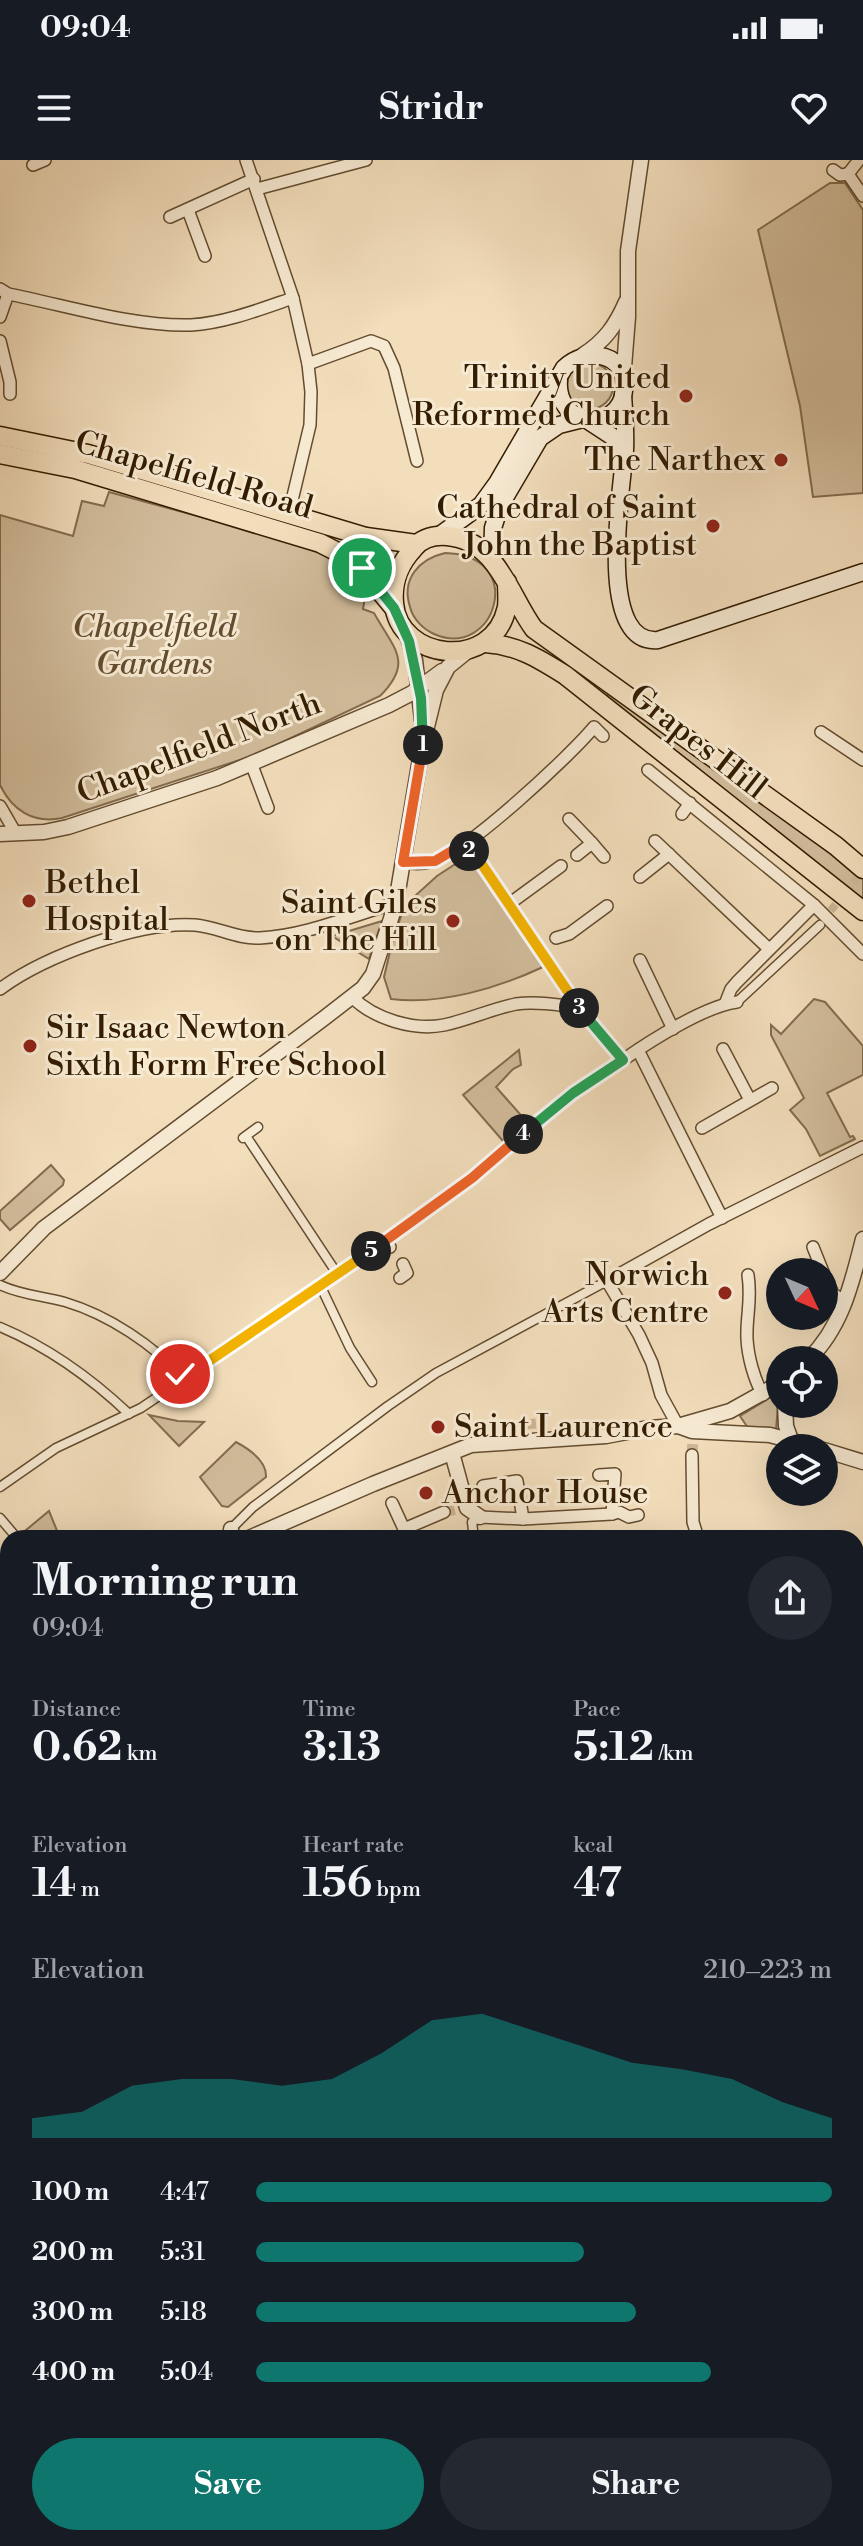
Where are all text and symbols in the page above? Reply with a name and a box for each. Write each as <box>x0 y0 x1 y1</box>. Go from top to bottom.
text: 09:04 <box>40 9 131 47</box>
icon: menu <box>32 86 76 130</box>
text: Stridr <box>379 86 484 131</box>
icon: heart <box>787 86 831 130</box>
place label: Trinity United Reformed Church <box>412 358 670 435</box>
marker: Trinity United Reformed Church <box>677 387 695 405</box>
street label: Chapelfield Road <box>70 422 318 528</box>
place label: The Narthex <box>584 440 766 480</box>
marker: The Narthex <box>772 451 790 469</box>
place label: Cathedral of Saint John the Baptist <box>437 488 697 565</box>
marker: Cathedral of Saint John the Baptist <box>704 517 722 535</box>
pin <box>328 534 396 602</box>
icon: arrive <box>340 546 384 590</box>
park label: Chapelfield Gardens <box>72 607 238 684</box>
street label: Grapes Hill <box>621 676 775 809</box>
street label: Chapelfield North <box>71 683 327 813</box>
pin: 1 <box>403 725 443 765</box>
text: 1 <box>418 731 428 758</box>
pin: 2 <box>449 831 489 871</box>
text: 2 <box>462 837 476 864</box>
place label: Bethel Hospital <box>44 863 169 940</box>
place label: Saint Giles on The Hill <box>274 883 438 960</box>
marker: Bethel Hospital <box>20 892 38 910</box>
marker: Saint Giles on The Hill <box>444 912 462 930</box>
pin: 3 <box>559 988 599 1028</box>
text: 3 <box>572 994 586 1021</box>
place label: Sir Isaac Newton Sixth Form Free School <box>46 1008 387 1085</box>
marker: Sir Isaac Newton Sixth Form Free School <box>21 1037 39 1055</box>
pin: 4 <box>503 1114 543 1154</box>
text: 4 <box>516 1120 530 1147</box>
pin: 5 <box>351 1231 391 1271</box>
text: 5 <box>364 1237 378 1264</box>
place label: Norwich Arts Centre <box>541 1255 709 1332</box>
north arrow <box>766 1258 838 1330</box>
map controls <box>766 1258 838 1506</box>
marker: Norwich Arts Centre <box>716 1284 734 1302</box>
pin <box>146 1340 214 1408</box>
button: locate <box>766 1346 838 1418</box>
icon: check <box>158 1352 202 1396</box>
place label: Saint Laurence <box>454 1407 673 1447</box>
marker: Saint Laurence <box>429 1418 447 1436</box>
button: layers <box>766 1434 838 1506</box>
place label: Anchor House <box>441 1473 648 1513</box>
marker: Anchor House <box>417 1484 435 1502</box>
text: Morning run <box>32 1554 298 1609</box>
button: share <box>748 1556 832 1640</box>
text: 09:04 <box>32 1612 104 1644</box>
text: Distance <box>32 1696 121 1723</box>
text: Time <box>303 1696 356 1723</box>
text: Pace <box>573 1696 621 1723</box>
text: 0.62 <box>32 1723 122 1773</box>
text: 3:13 <box>303 1723 381 1773</box>
text: 5:12 <box>573 1723 654 1773</box>
text: km <box>122 1740 158 1767</box>
text: /km <box>654 1740 694 1767</box>
text: Elevation <box>32 1832 127 1859</box>
text: Heart rate <box>303 1832 404 1859</box>
text: kcal <box>573 1832 613 1859</box>
text: 14 <box>32 1859 76 1909</box>
text: 156 <box>303 1859 372 1909</box>
text: 47 <box>573 1859 622 1909</box>
text: m <box>76 1876 100 1903</box>
text: bpm <box>372 1876 421 1903</box>
text: Elevation <box>32 1954 145 1986</box>
text: 210–223 m <box>703 1954 832 1986</box>
text: 100 m <box>32 2176 109 2208</box>
text: 4:47 <box>160 2176 209 2208</box>
text: 200 m <box>32 2236 114 2268</box>
text: 5:31 <box>160 2236 205 2268</box>
text: 300 m <box>32 2296 113 2328</box>
text: 5:18 <box>160 2296 207 2328</box>
text: 400 m <box>32 2356 115 2388</box>
text: 5:04 <box>160 2356 213 2388</box>
button: Save <box>32 2438 424 2530</box>
button: Share <box>440 2438 832 2530</box>

